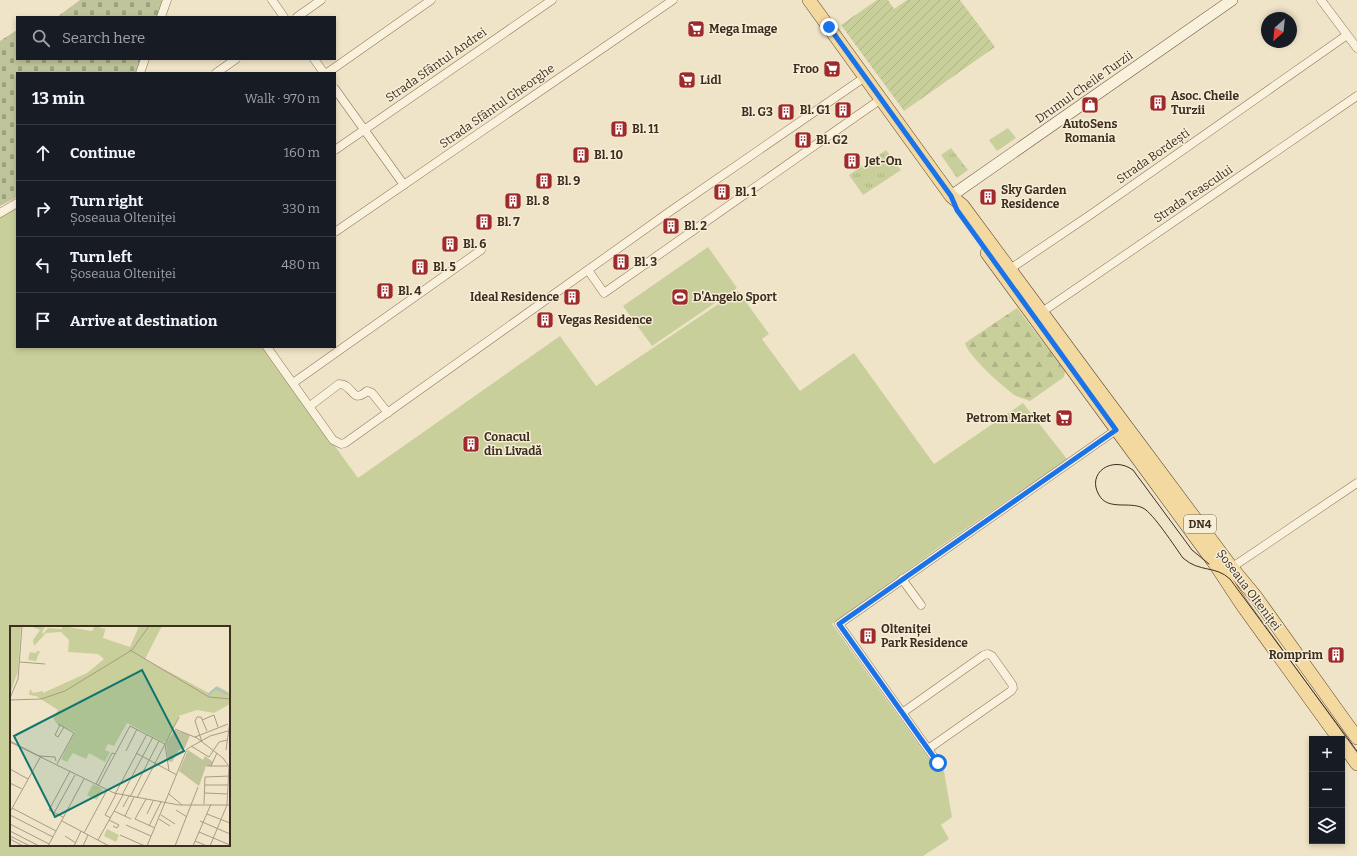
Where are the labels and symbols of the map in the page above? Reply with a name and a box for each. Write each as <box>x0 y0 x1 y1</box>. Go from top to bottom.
north arrow <box>1261 12 1297 48</box>
route end <box>820 18 838 36</box>
supermarket icon: Mega Image <box>686 19 706 39</box>
place label: Mega Image <box>709 22 778 36</box>
street label: Strada Sfântul Andrei <box>383 25 489 105</box>
street label: Drumul Cheile Turzii <box>1033 48 1136 126</box>
supermarket icon: Froo <box>822 59 842 79</box>
street label: Strada Sfântul Gheorghe <box>437 61 557 151</box>
place label: Froo <box>793 62 819 76</box>
supermarket icon: Lidl <box>677 70 697 90</box>
place label: Lidl <box>700 73 722 87</box>
place label: Asoc. Cheile Turzii <box>1171 89 1240 117</box>
building icon: Asoc. Cheile Turzii <box>1148 93 1168 113</box>
shop icon: AutoSens Romania <box>1080 95 1100 115</box>
building icon: Bl. G1 <box>833 100 853 120</box>
building icon: Bl. G3 <box>776 102 796 122</box>
place label: Bl. G1 <box>800 103 831 117</box>
place label: Bl. G3 <box>741 105 773 119</box>
place label: AutoSens Romania <box>1063 117 1117 145</box>
building icon: Bl. 11 <box>609 119 629 139</box>
place label: Bl. 11 <box>632 122 660 136</box>
street label: Strada Bordești <box>1114 125 1193 187</box>
building icon: Bl. G2 <box>793 130 813 150</box>
place label: Bl. G2 <box>816 133 848 147</box>
building icon: Bl. 10 <box>571 145 591 165</box>
place label: Bl. 10 <box>594 148 624 162</box>
building icon: Jet-On <box>842 151 862 171</box>
place label: Jet-On <box>864 154 902 168</box>
street label: Strada Teascului <box>1151 162 1235 226</box>
building icon: Bl. 9 <box>534 171 554 191</box>
place label: Bl. 9 <box>557 174 580 188</box>
building icon: Bl. 1 <box>712 182 732 202</box>
place label: Sky Garden Residence <box>1001 183 1067 211</box>
place label: Bl. 1 <box>735 185 757 199</box>
building icon: Sky Garden Residence <box>978 187 998 207</box>
building icon: Bl. 8 <box>503 191 523 211</box>
place label: Bl. 8 <box>526 194 550 208</box>
building icon: Bl. 7 <box>474 212 494 232</box>
place label: Bl. 7 <box>497 215 520 229</box>
building icon: Bl. 2 <box>661 216 681 236</box>
place label: Bl. 2 <box>684 219 707 233</box>
building icon: Bl. 6 <box>440 234 460 254</box>
place label: Bl. 6 <box>463 237 486 251</box>
building icon: Bl. 3 <box>611 252 631 272</box>
place label: Bl. 3 <box>634 255 657 269</box>
building icon: Bl. 5 <box>410 257 430 277</box>
place label: Bl. 5 <box>433 260 456 274</box>
building icon: Bl. 4 <box>375 281 395 301</box>
place label: Bl. 4 <box>398 284 422 298</box>
building icon: Ideal Residence <box>562 287 582 307</box>
sports icon: D'Angelo Sport <box>670 287 690 307</box>
place label: Ideal Residence <box>470 290 559 304</box>
place label: D'Angelo Sport <box>693 290 777 304</box>
building icon: Vegas Residence <box>535 310 555 330</box>
place label: Vegas Residence <box>558 313 652 327</box>
supermarket icon: Petrom Market <box>1054 408 1074 428</box>
place label: Petrom Market <box>966 411 1051 425</box>
place label: Conacul din Livadă <box>484 430 542 458</box>
building icon: Conacul din Livadă <box>461 434 481 454</box>
road number: DN4 <box>1184 515 1216 533</box>
street label: Șoseaua Olteniței <box>1213 547 1284 634</box>
place label: Olteniței Park Residence <box>881 622 968 650</box>
inset map <box>10 626 230 846</box>
building icon: Olteniței Park Residence <box>858 626 878 646</box>
building icon: Romprim <box>1326 645 1346 665</box>
place label: Romprim <box>1269 648 1324 662</box>
route start <box>929 754 947 772</box>

